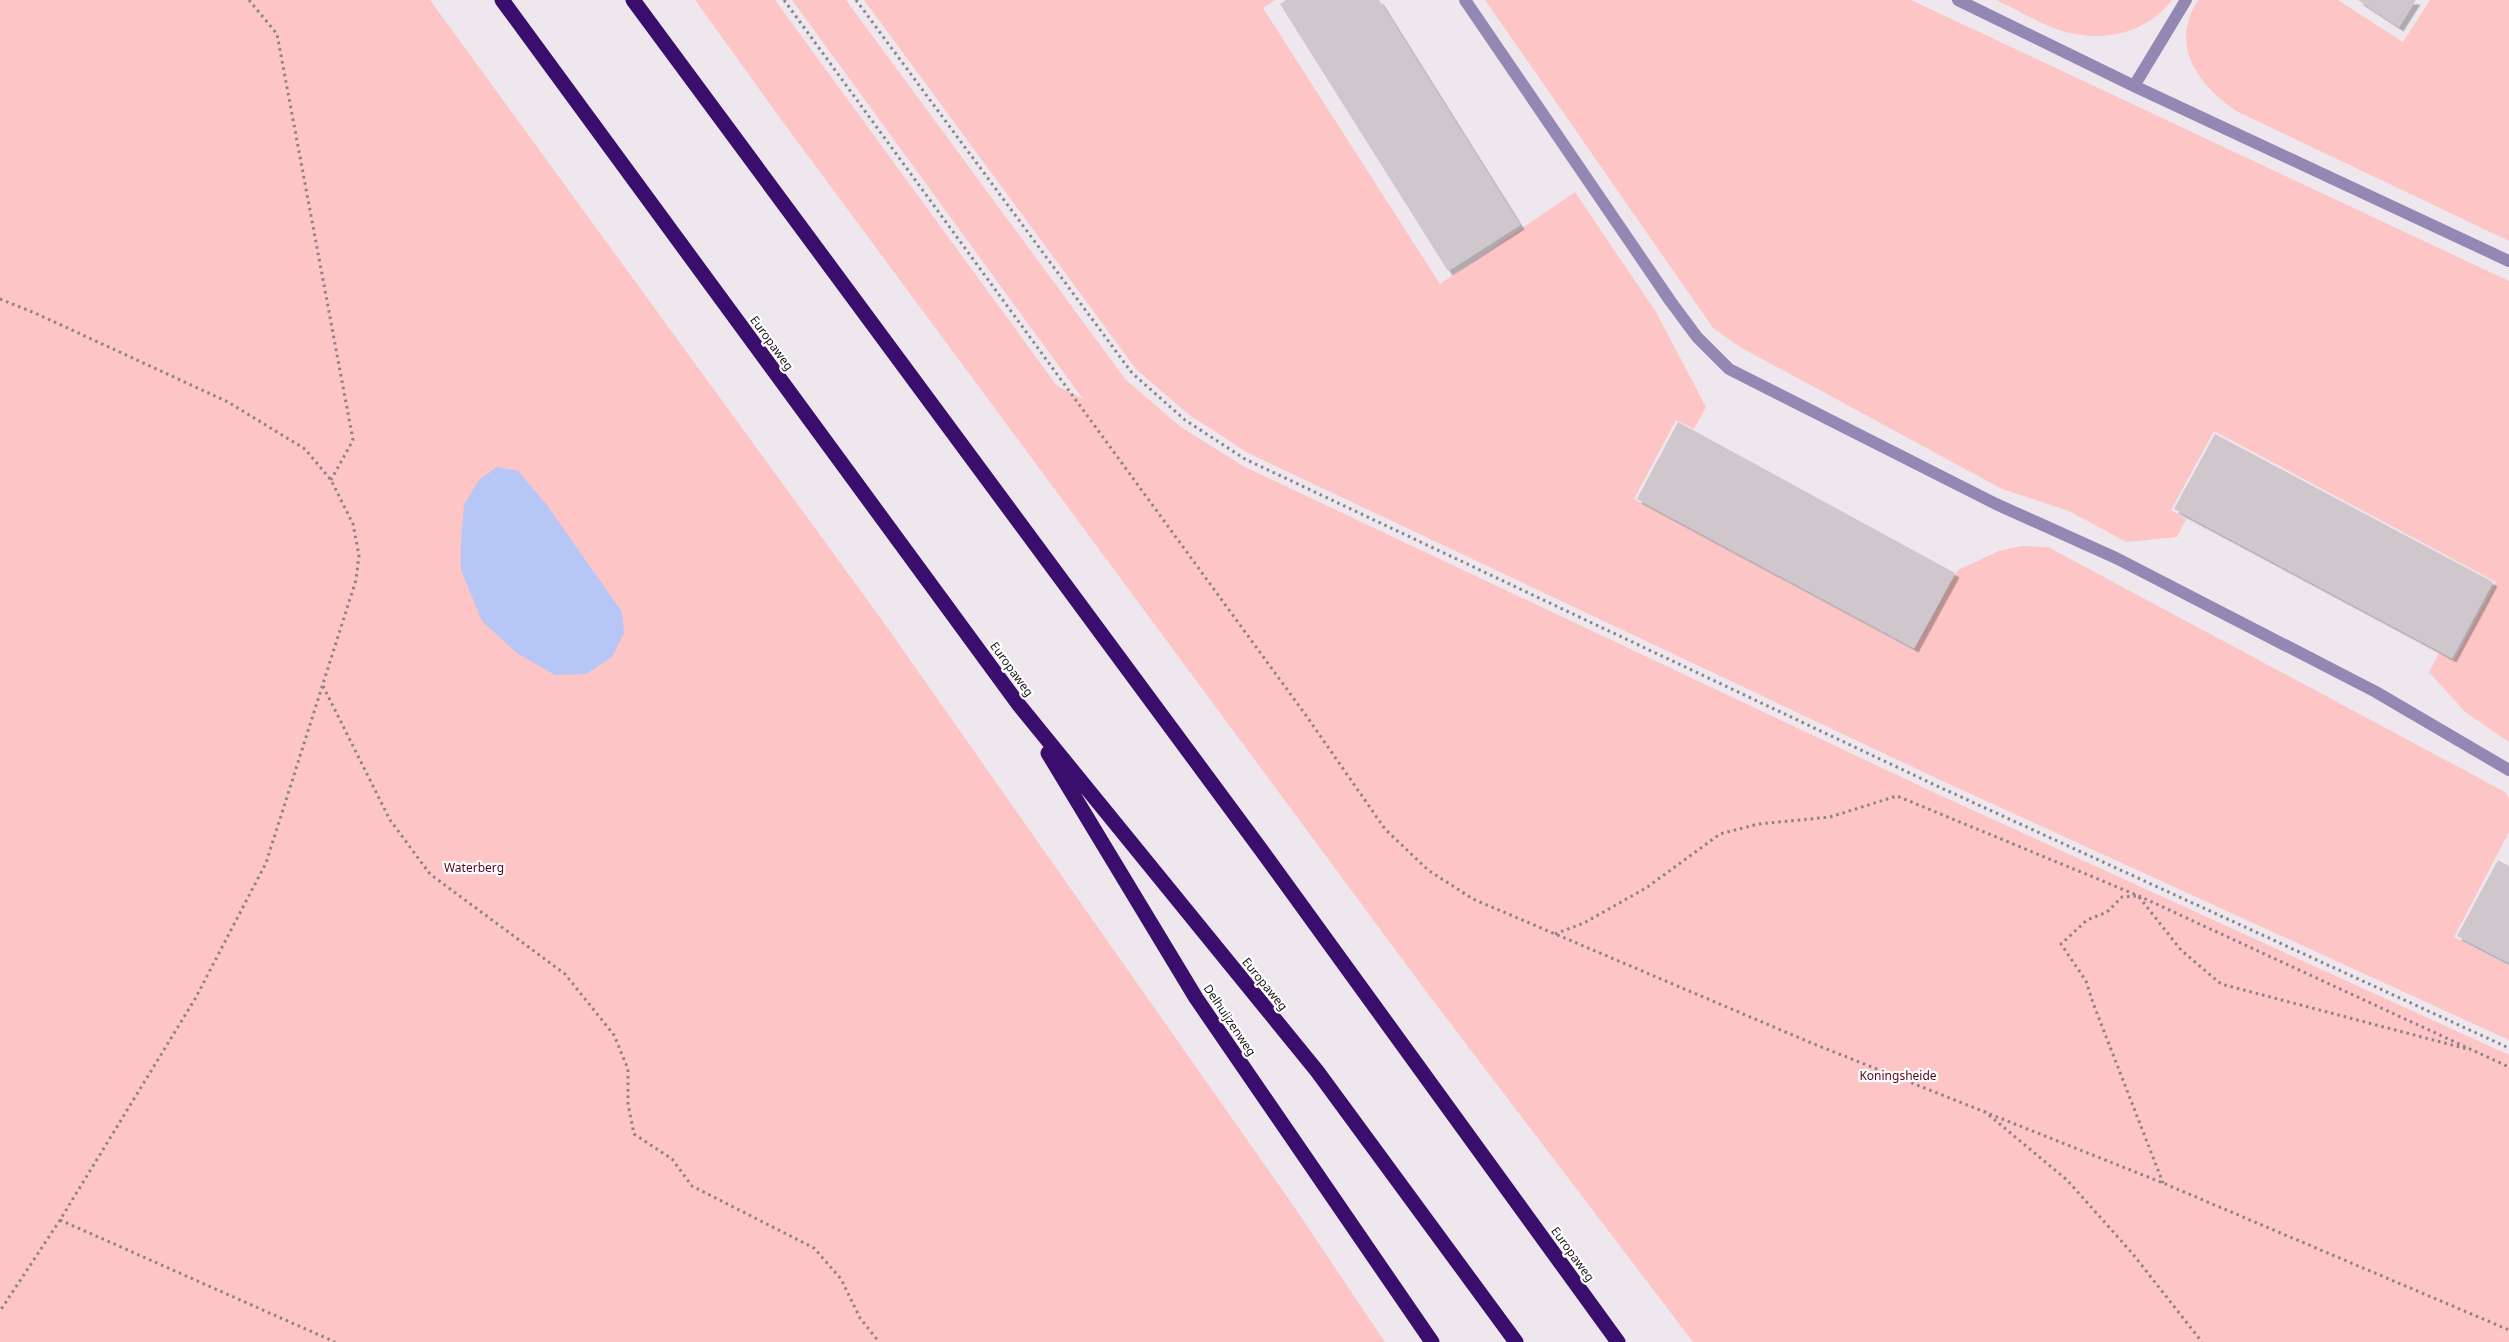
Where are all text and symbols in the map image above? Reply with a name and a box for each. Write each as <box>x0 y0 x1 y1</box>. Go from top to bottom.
street label: Europaweg <box>746 312 798 374</box>
street label: Europaweg <box>986 638 1038 700</box>
park label: Waterberg <box>444 859 504 876</box>
street label: Europaweg <box>1238 954 1292 1014</box>
street label: Delhuijzenweg <box>1200 981 1260 1059</box>
park label: Koningsheide <box>1859 1067 1937 1084</box>
street label: Europaweg <box>1547 1223 1599 1285</box>

